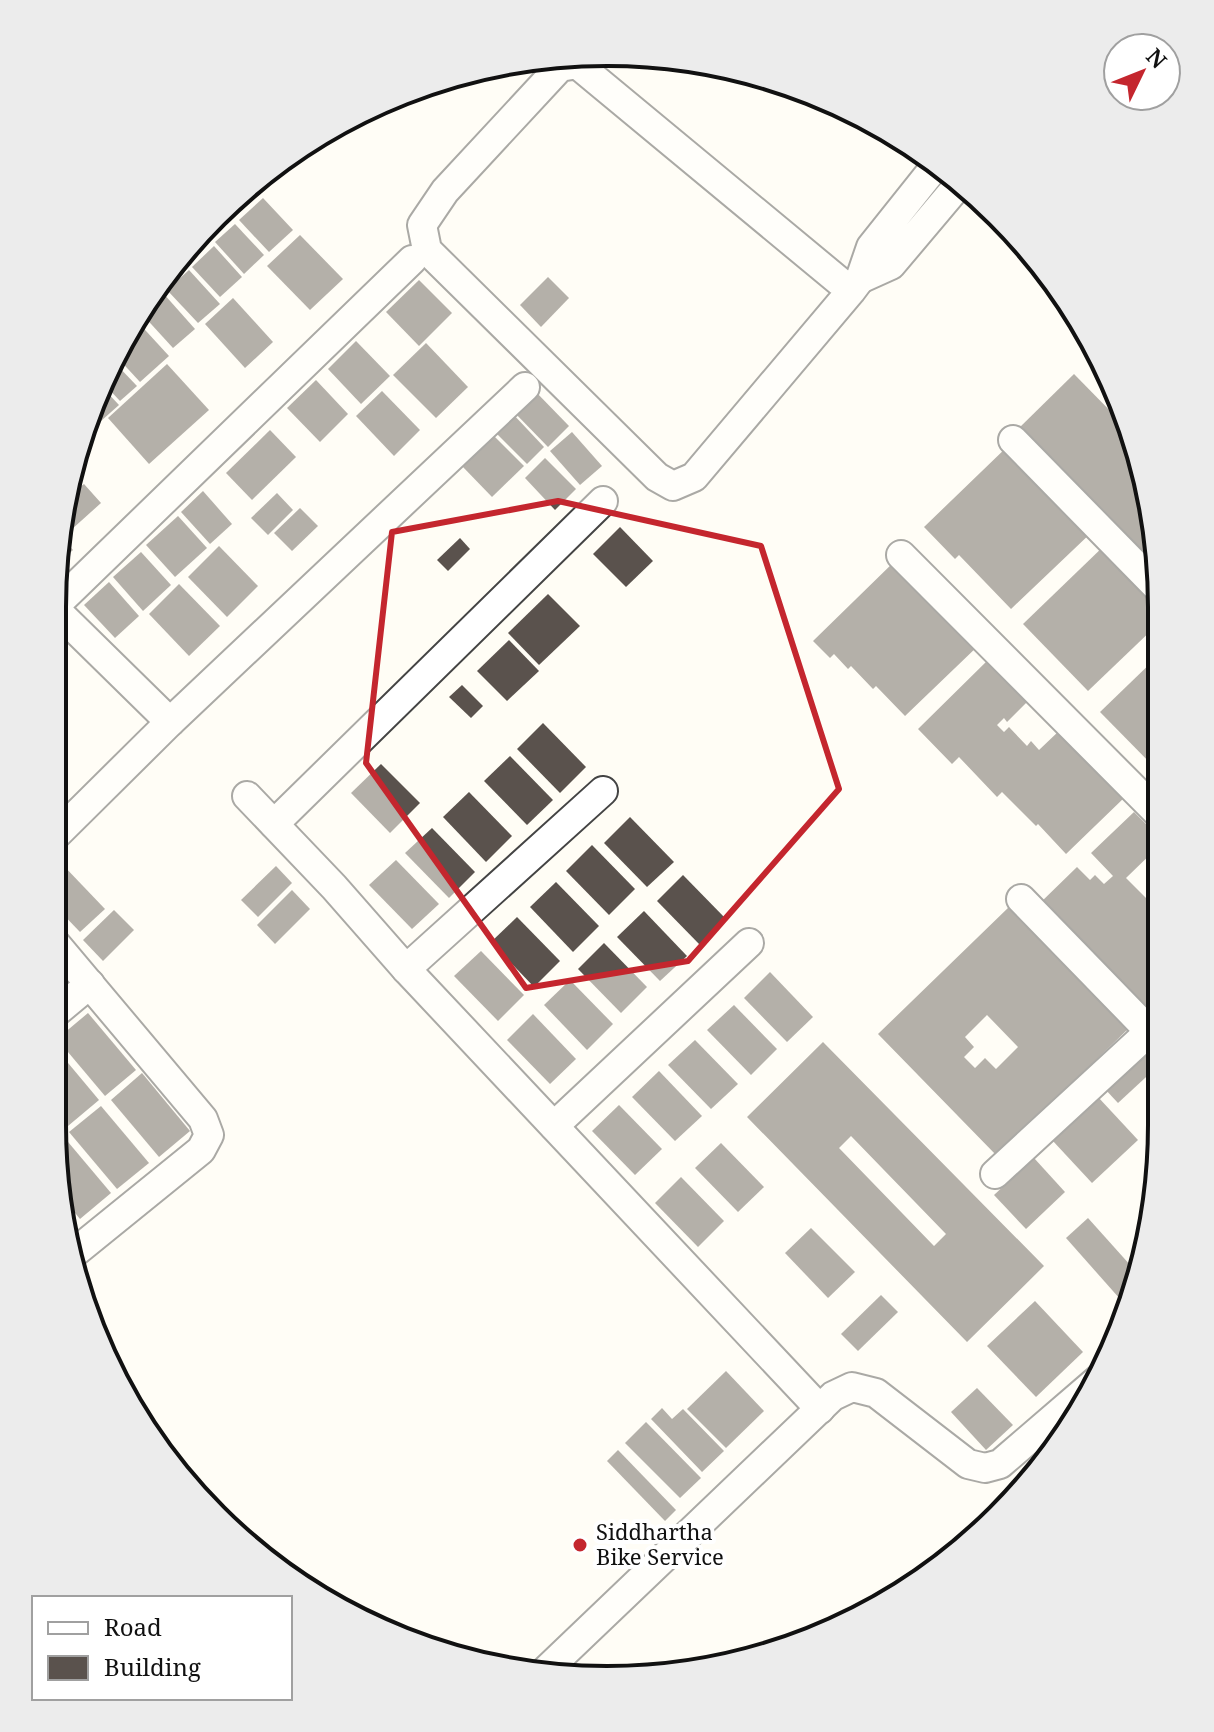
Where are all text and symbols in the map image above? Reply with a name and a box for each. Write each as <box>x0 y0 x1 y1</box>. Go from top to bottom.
north arrow <box>1102 32 1182 112</box>
text: N <box>1140 41 1174 74</box>
place label: Siddhartha Bike Service <box>596 1516 724 1571</box>
marker: Siddhartha Bike Service <box>571 1536 589 1554</box>
legend <box>32 1596 292 1700</box>
text: Road <box>104 1610 162 1643</box>
text: Building <box>104 1650 201 1683</box>

